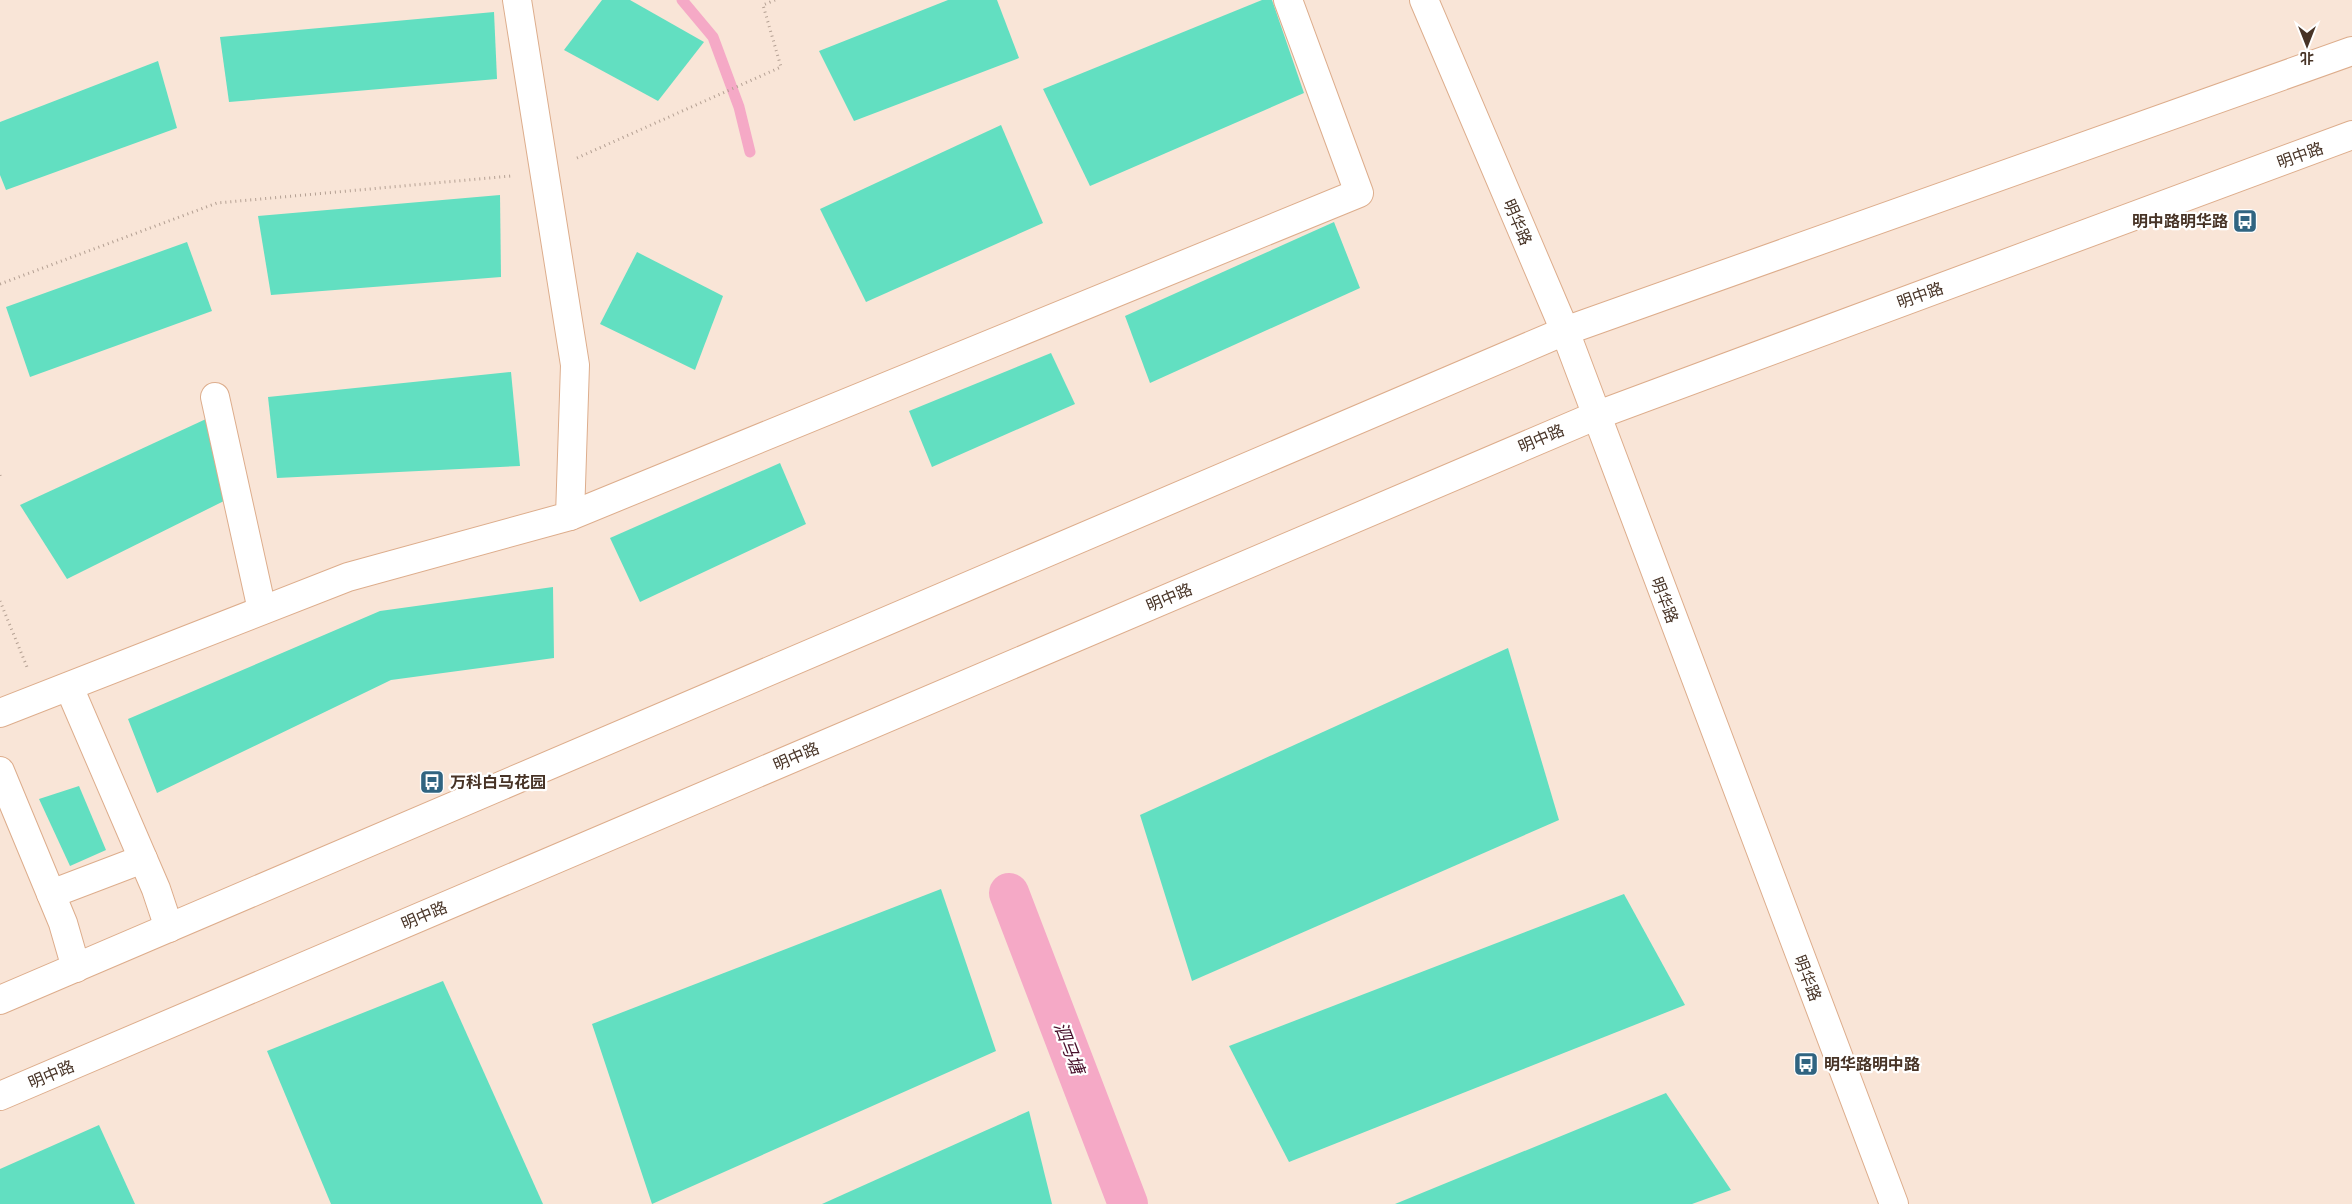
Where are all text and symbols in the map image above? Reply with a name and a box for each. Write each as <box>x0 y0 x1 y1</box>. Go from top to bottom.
north arrow <box>2282 20 2332 70</box>
text: 北 <box>2300 49 2314 67</box>
street label: 明中路 <box>2274 137 2326 174</box>
street label: 明华路 <box>1498 196 1537 248</box>
bus stop icon: 明中路明华路 <box>2232 208 2258 234</box>
place label: 明中路明华路 <box>2132 211 2228 232</box>
street label: 明中路 <box>1894 277 1946 314</box>
street label: 明中路 <box>1515 419 1567 458</box>
street label: 明华路 <box>1646 574 1683 626</box>
street label: 明中路 <box>1143 578 1195 617</box>
street label: 明中路 <box>770 737 822 776</box>
bus stop icon: 万科白马花园 <box>419 769 445 795</box>
place label: 万科白马花园 <box>450 772 546 793</box>
street label: 明中路 <box>398 896 450 935</box>
street label: 明华路 <box>1789 952 1826 1004</box>
water label: 泗马塘 <box>1049 1018 1091 1080</box>
bus stop icon: 明华路明中路 <box>1793 1051 1819 1077</box>
place label: 明华路明中路 <box>1824 1054 1920 1075</box>
street label: 明中路 <box>25 1055 77 1094</box>

